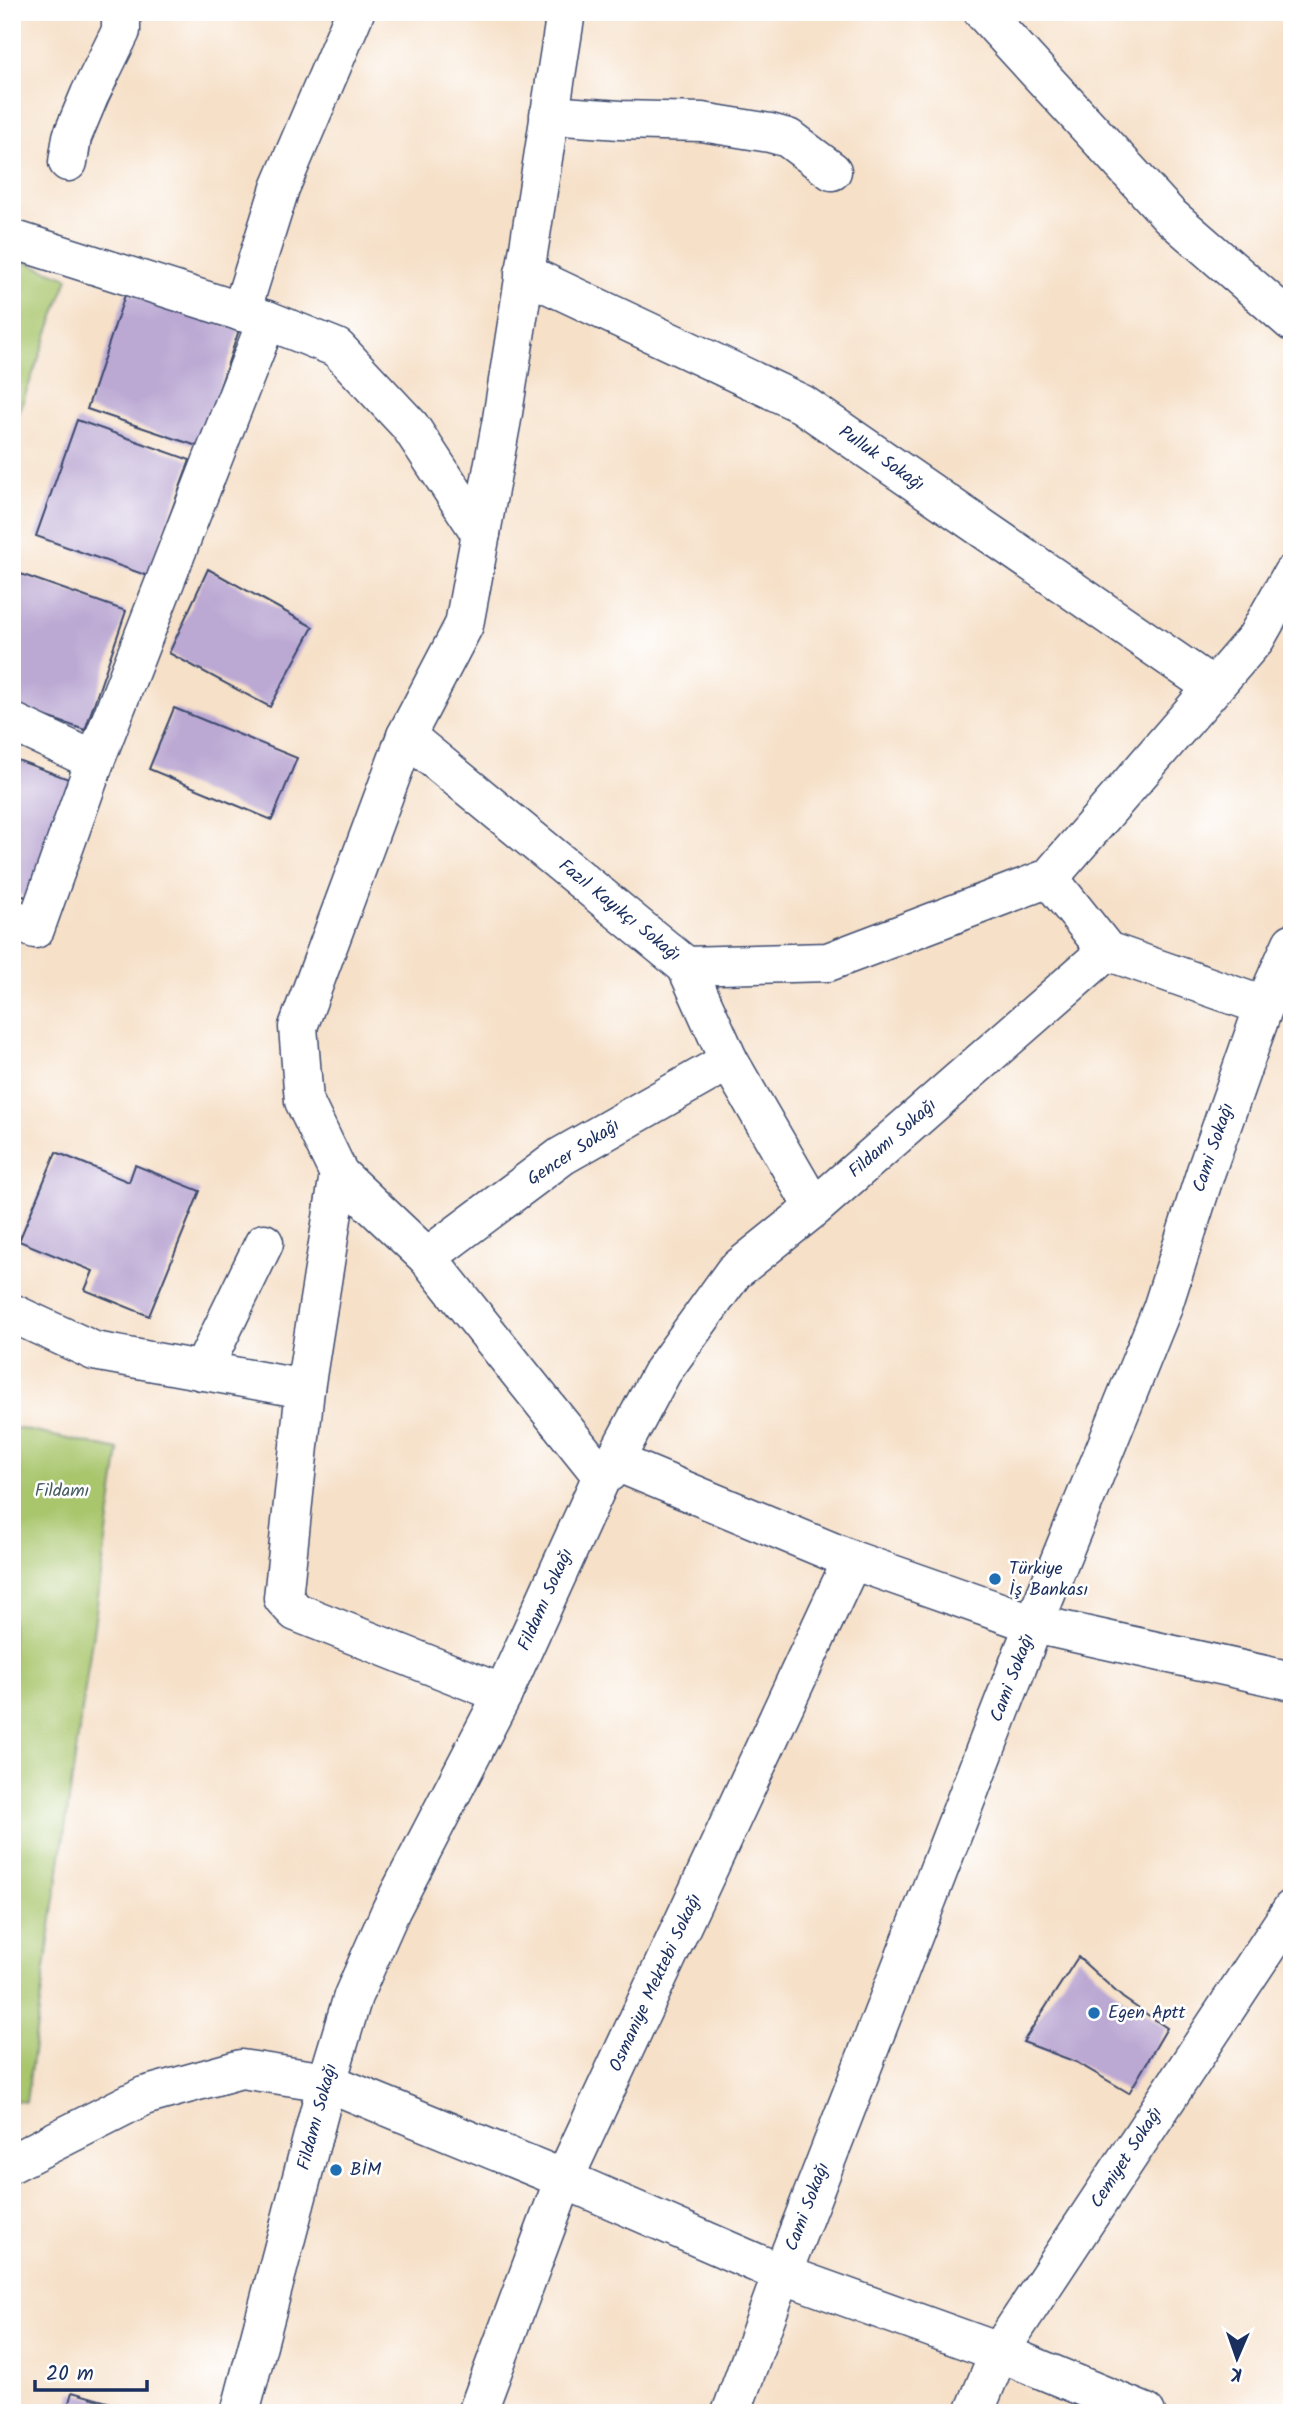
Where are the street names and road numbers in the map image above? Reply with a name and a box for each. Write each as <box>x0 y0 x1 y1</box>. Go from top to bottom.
street label: Pulluk Sokağı <box>832 419 930 499</box>
street label: Fazıl Kayıkçı Sokağı <box>551 852 687 970</box>
street label: Fildamı Sokağı <box>842 1092 944 1186</box>
street label: Cami Sokağı <box>1185 1099 1243 1197</box>
street label: Gencer Sokağı <box>522 1112 626 1194</box>
street label: Fildamı Sokağı <box>510 1544 582 1656</box>
street label: Cami Sokağı <box>983 1629 1043 1727</box>
street label: Osmaniye Mektebi Sokağı <box>602 1889 710 2077</box>
street label: Fildamı Sokağı <box>290 2060 346 2174</box>
street label: Cemiyet Sokağı <box>1083 2101 1171 2215</box>
street label: Cami Sokağı <box>778 2158 838 2256</box>

